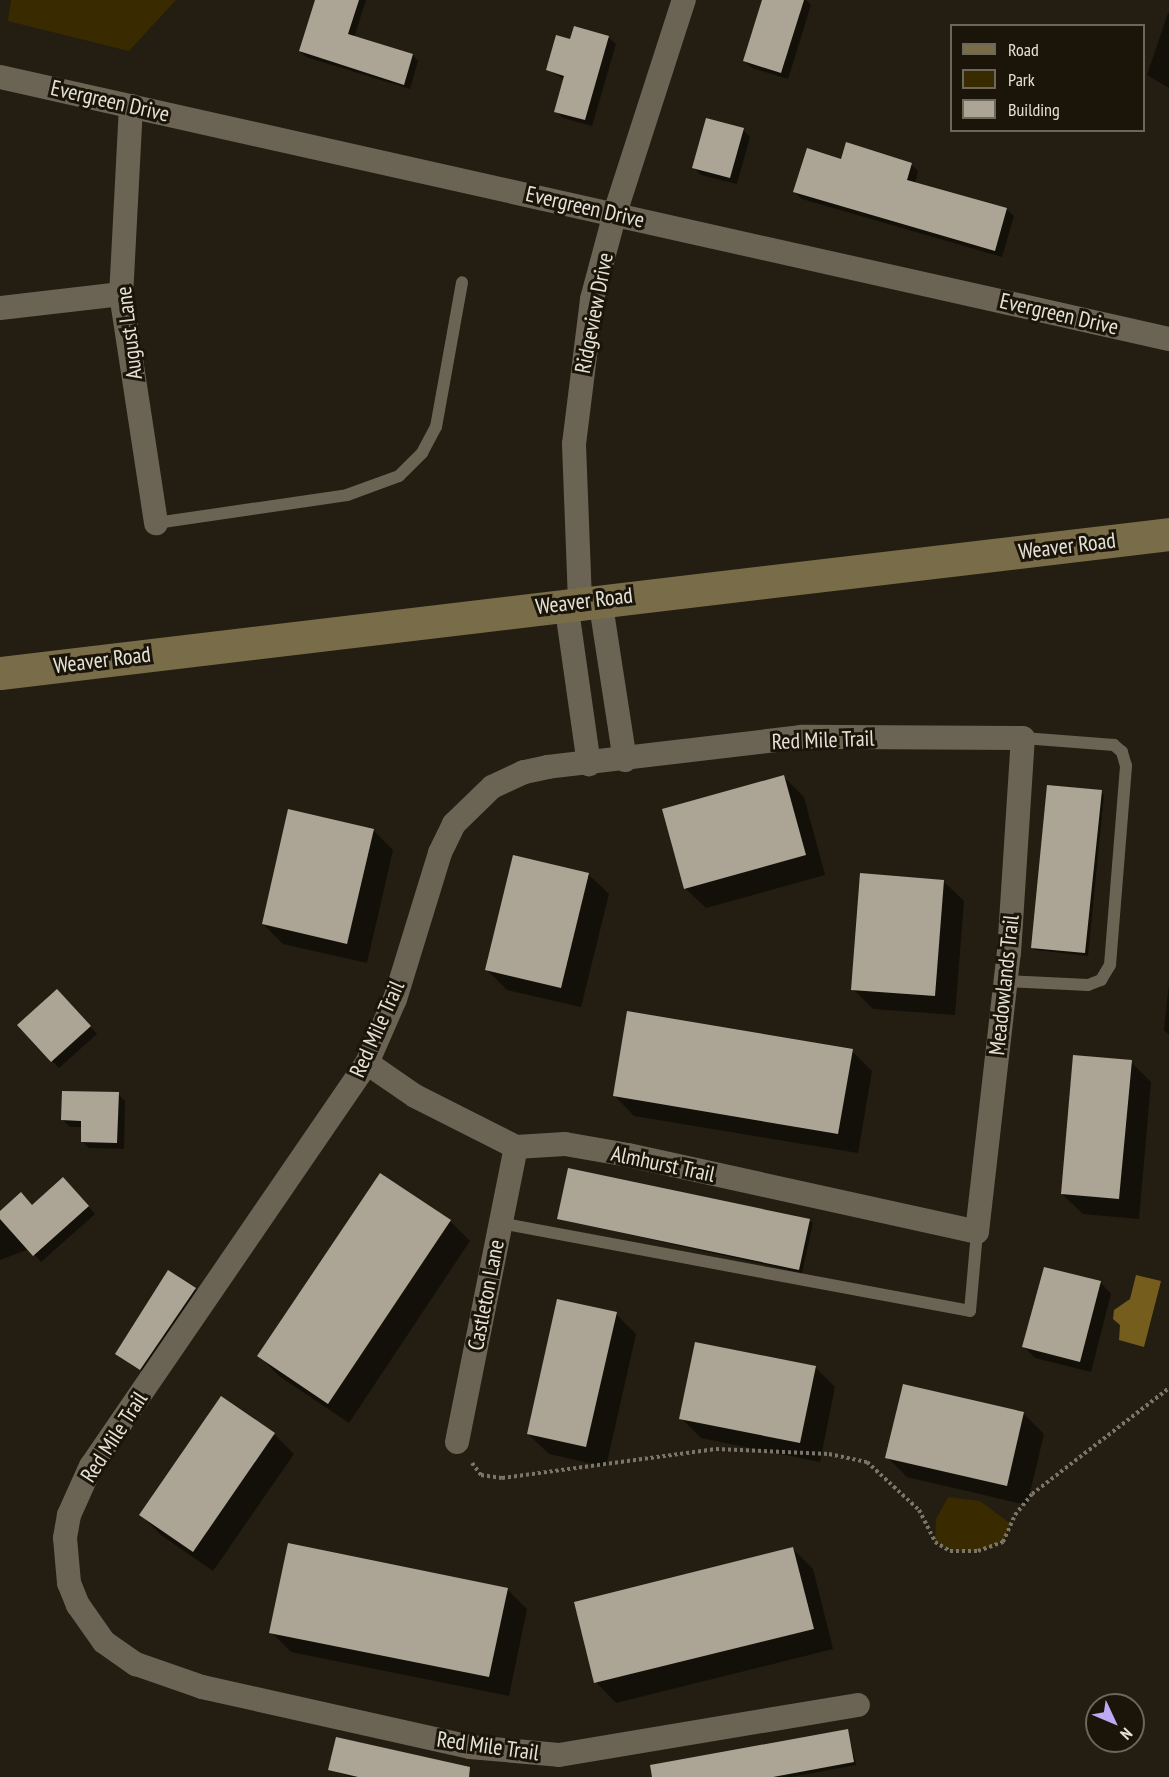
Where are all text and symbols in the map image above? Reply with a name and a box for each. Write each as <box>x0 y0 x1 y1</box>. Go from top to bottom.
legend <box>950 24 1145 132</box>
text: Road <box>1008 38 1039 61</box>
text: Park <box>1008 68 1035 91</box>
street label: Evergreen Drive <box>48 75 172 127</box>
text: Building <box>1008 98 1060 121</box>
street label: Evergreen Drive <box>523 181 647 233</box>
street label: Ridgeview Drive <box>569 250 619 376</box>
street label: August Lane <box>110 285 148 381</box>
street label: Evergreen Drive <box>997 288 1121 340</box>
street label: Weaver Road <box>1017 527 1117 565</box>
street label: Weaver Road <box>534 582 634 620</box>
street label: Weaver Road <box>52 641 152 679</box>
street label: Red Mile Trail <box>771 725 875 755</box>
street label: Meadowlands Trail <box>983 913 1025 1057</box>
street label: Red Mile Trail <box>344 976 410 1082</box>
street label: Almhurst Trail <box>608 1140 718 1188</box>
street label: Castleton Lane <box>462 1237 510 1353</box>
street label: Red Mile Trail <box>75 1386 153 1488</box>
north arrow <box>1085 1693 1145 1753</box>
text: N <box>1116 1724 1137 1744</box>
street label: Red Mile Trail <box>435 1726 541 1766</box>

